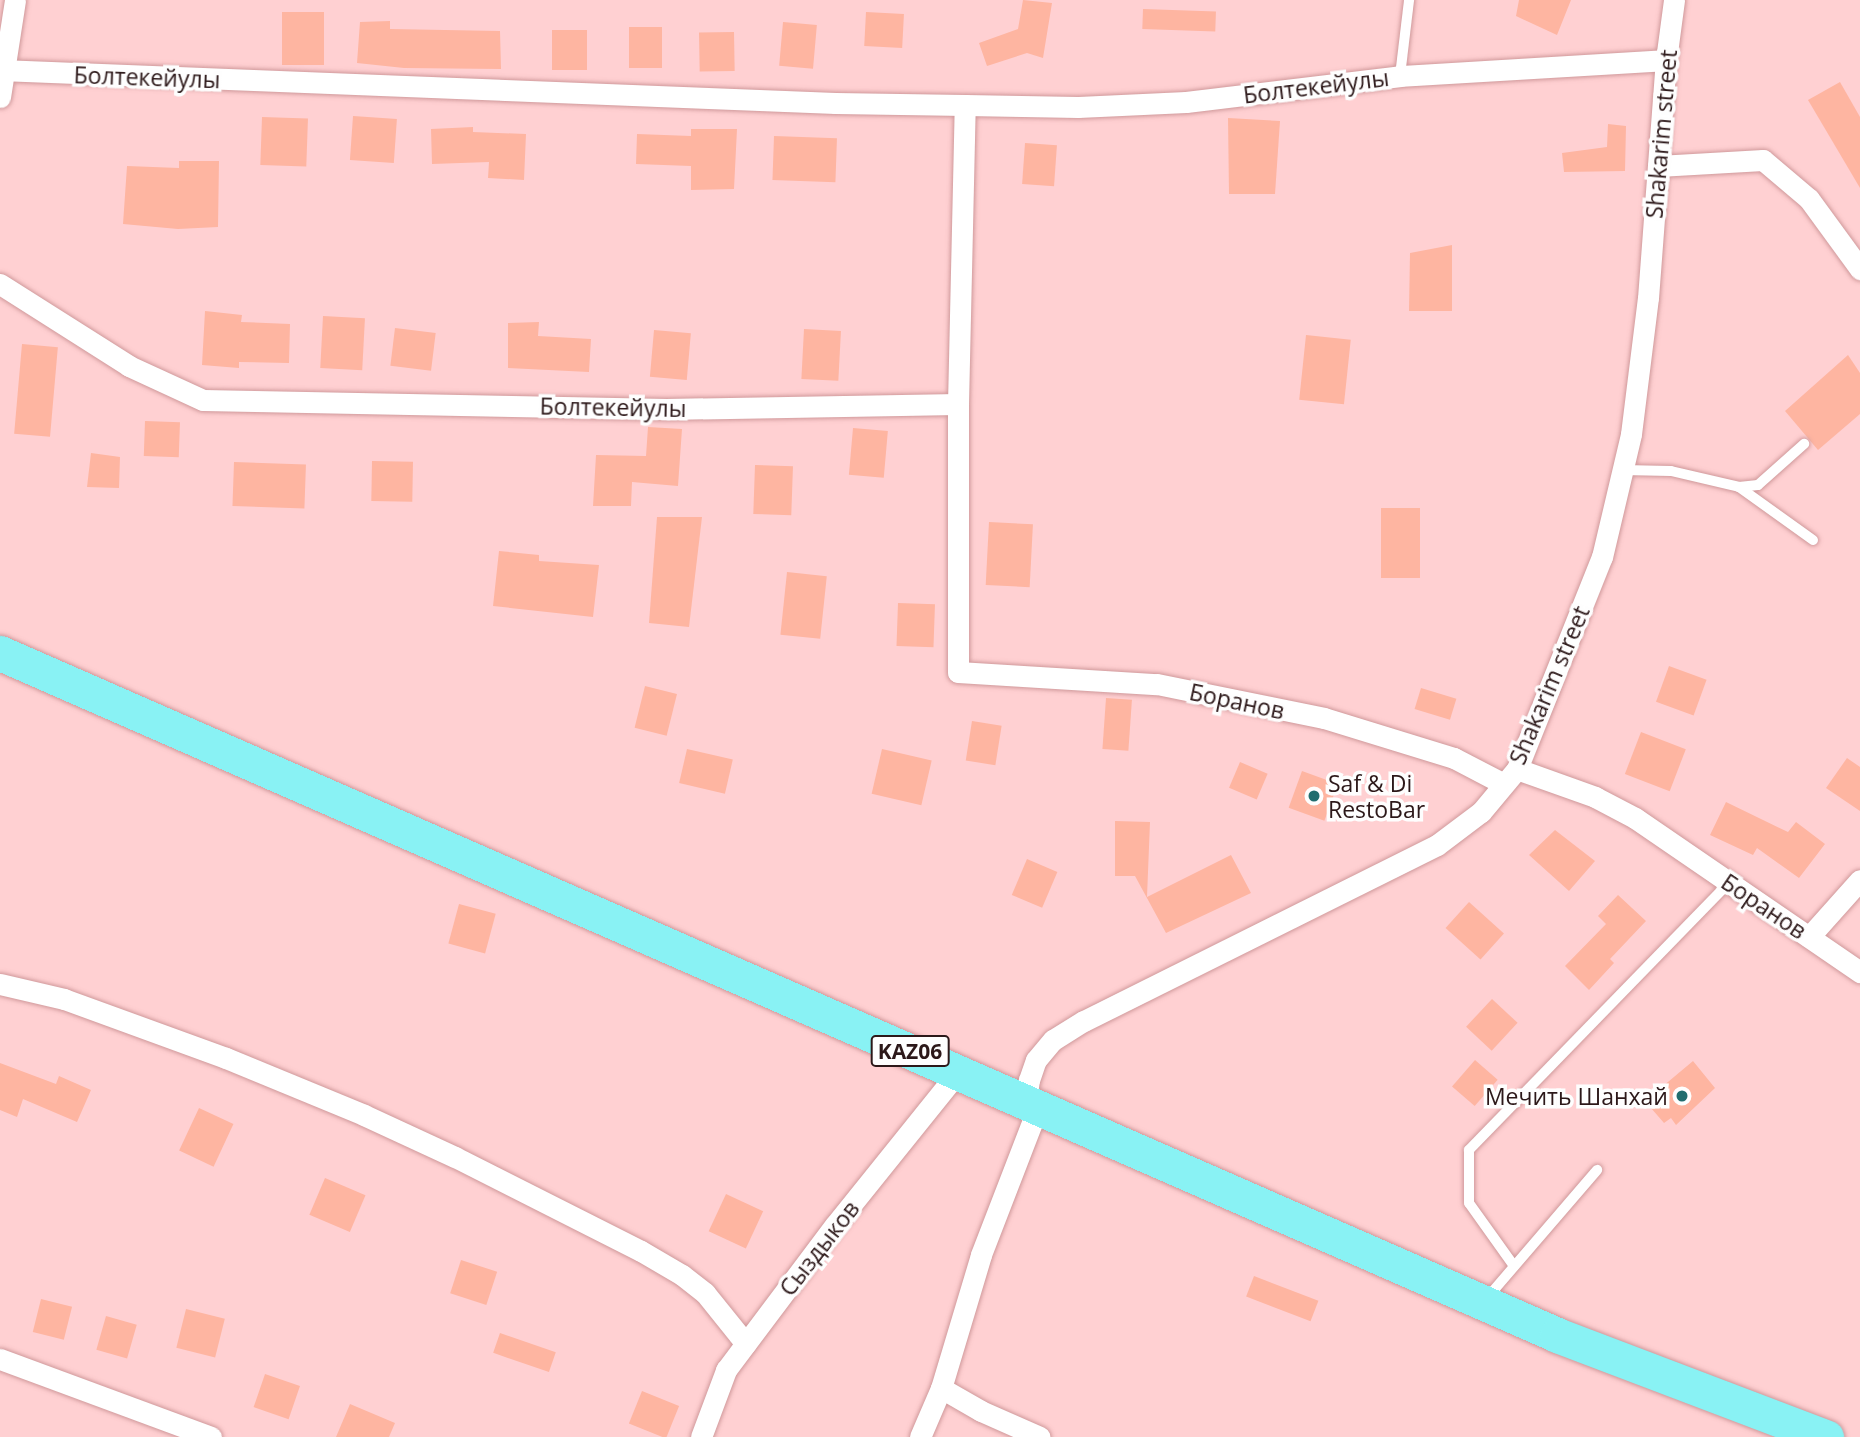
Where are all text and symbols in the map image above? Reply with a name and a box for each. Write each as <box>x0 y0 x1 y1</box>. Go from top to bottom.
street label: Shakarim street <box>1640 48 1682 220</box>
street label: Болтекейулы <box>73 61 221 93</box>
street label: Болтекейулы <box>1242 63 1390 109</box>
street label: Болтекейулы <box>539 392 687 422</box>
street label: Shakarim street <box>1503 602 1595 768</box>
street label: Боранов <box>1187 677 1287 725</box>
place label: Saf & Di RestoBar <box>1328 769 1425 823</box>
marker: Saf & Di RestoBar <box>1306 788 1322 804</box>
street label: Боранов <box>1716 868 1812 944</box>
road number: KАZ06 <box>870 1034 950 1068</box>
place label: Мечить Шанхай <box>1485 1082 1668 1110</box>
marker: Мечить Шанхай <box>1674 1088 1690 1104</box>
street label: Сыздыков <box>773 1195 865 1301</box>

